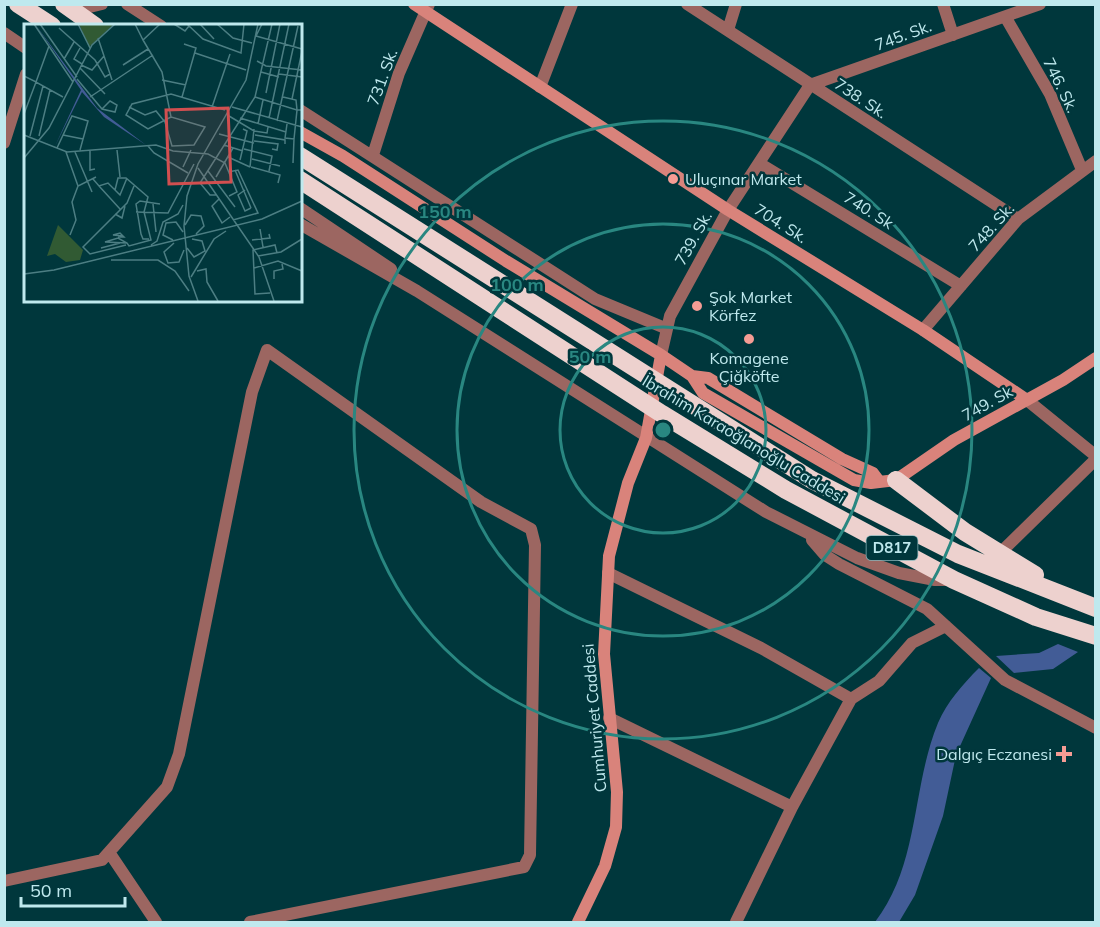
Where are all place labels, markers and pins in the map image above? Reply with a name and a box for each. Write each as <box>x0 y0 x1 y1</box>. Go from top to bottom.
place label: Uluçınar Market <box>685 169 802 189</box>
marker: Uluçınar Market <box>666 172 680 186</box>
place label: Şok Market Körfez <box>709 287 792 325</box>
marker: Şok Market Körfez <box>690 299 704 313</box>
marker: Komagene Çiğköfte <box>742 332 756 346</box>
place label: Komagene Çiğköfte <box>709 348 789 386</box>
centre of rings <box>653 420 673 440</box>
place label: Dalgıç Eczanesi <box>936 744 1052 764</box>
marker: Dalgıç Eczanesi <box>1057 747 1071 761</box>

